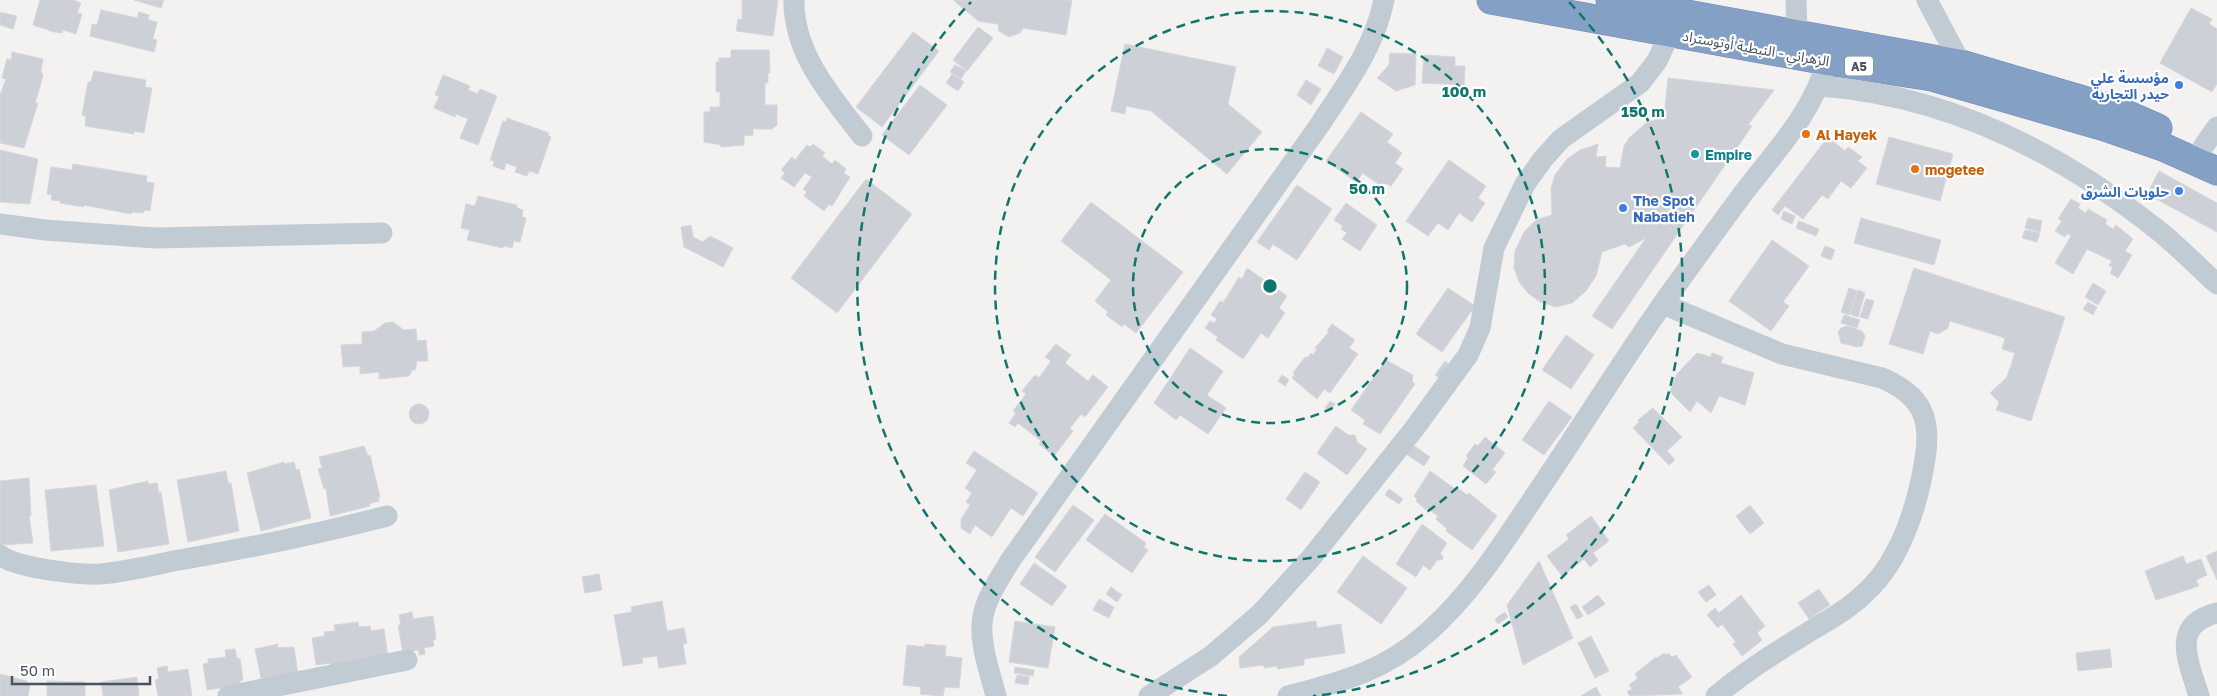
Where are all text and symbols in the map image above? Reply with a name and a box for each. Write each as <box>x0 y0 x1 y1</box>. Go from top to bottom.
street label: الزهراني - النبطية أوتوستراد <box>1681 27 1831 72</box>
road number: A5 <box>1845 56 1873 76</box>
place label: مؤسسة علي حيدر التجاريه <box>2091 69 2169 103</box>
marker: مؤسسة علي حيدر التجاريه <box>2173 79 2185 91</box>
text: 100 m <box>1442 82 1486 100</box>
text: 150 m <box>1621 102 1665 120</box>
place label: Al Hayek <box>1816 126 1877 143</box>
marker: Al Hayek <box>1800 128 1812 140</box>
place label: Empire <box>1705 146 1752 163</box>
marker: Empire <box>1689 148 1701 160</box>
place label: mogetee <box>1925 161 1985 178</box>
marker: mogetee <box>1909 163 1921 175</box>
text: 50 m <box>1349 179 1385 197</box>
place label: حلويات الشرق <box>2081 183 2169 201</box>
marker: حلويات الشرق <box>2173 185 2185 197</box>
place label: The Spot Nabatieh <box>1633 192 1695 225</box>
marker: The Spot Nabatieh <box>1617 202 1629 214</box>
centre of rings <box>1261 277 1279 295</box>
scale bar <box>12 654 150 686</box>
text: 50 m <box>20 661 55 679</box>

